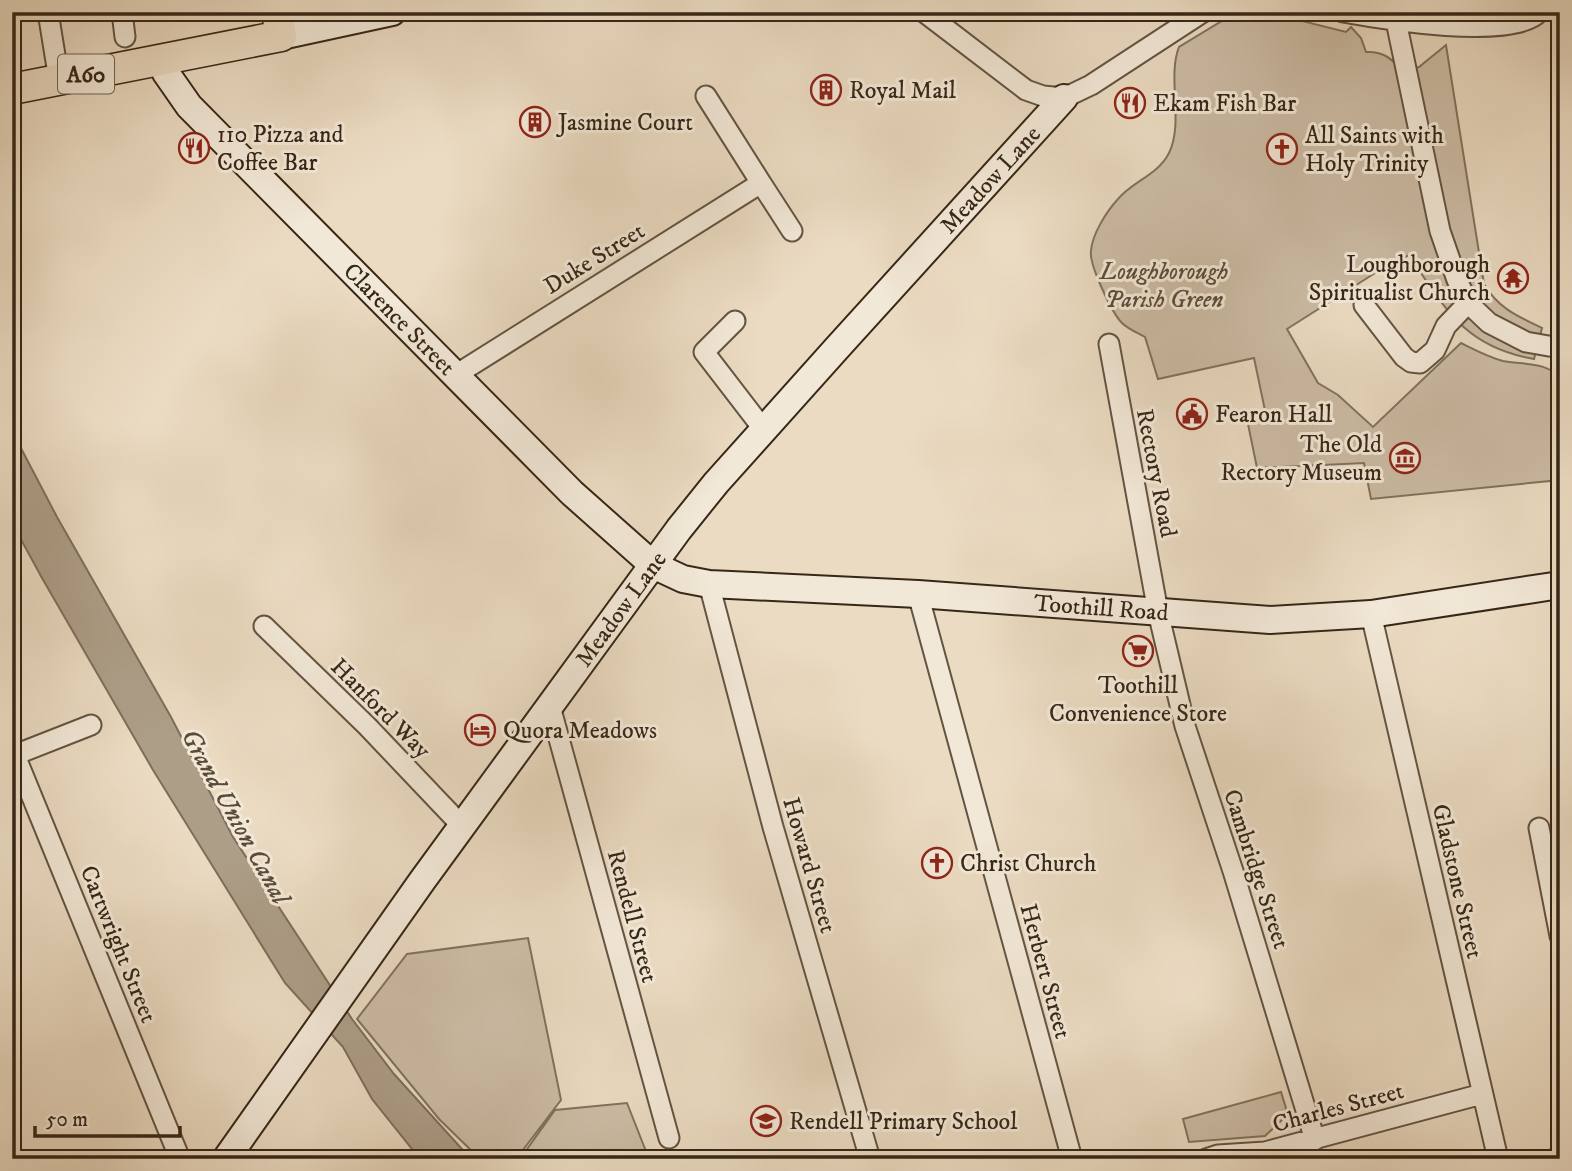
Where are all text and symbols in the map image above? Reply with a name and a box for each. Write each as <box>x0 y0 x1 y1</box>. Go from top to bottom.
road number: A60 <box>58 54 114 94</box>
building icon: Royal Mail <box>809 73 843 107</box>
place label: Royal Mail <box>849 76 957 106</box>
restaurant icon: Ekam Fish Bar <box>1113 86 1147 120</box>
place label: Ekam Fish Bar <box>1153 89 1296 119</box>
building icon: Jasmine Court <box>518 105 552 139</box>
place label: Jasmine Court <box>556 108 693 138</box>
place label: 110 Pizza and Coffee Bar <box>217 120 344 178</box>
street label: Meadow Lane <box>934 120 1048 240</box>
place label: All Saints with Holy Trinity <box>1305 121 1444 179</box>
restaurant icon: 110 Pizza and Coffee Bar <box>177 131 211 165</box>
church icon: All Saints with Holy Trinity <box>1265 132 1299 166</box>
street label: Duke Street <box>539 216 651 302</box>
place label: Loughborough Spiritualist Church <box>1309 250 1490 308</box>
street label: Clarence Street <box>337 257 461 383</box>
park label: Loughborough Parish Green <box>1098 257 1229 315</box>
temple icon: Loughborough Spiritualist Church <box>1496 261 1530 295</box>
public building icon: Fearon Hall <box>1175 397 1209 431</box>
place label: Fearon Hall <box>1215 400 1333 430</box>
street label: Rectory Road <box>1129 406 1183 540</box>
place label: The Old Rectory Museum <box>1220 430 1382 488</box>
museum icon: The Old Rectory Museum <box>1388 441 1422 475</box>
street label: Meadow Lane <box>569 546 674 673</box>
street label: Toothill Road <box>1033 589 1170 628</box>
supermarket icon: Toothill Convenience Store <box>1121 634 1155 668</box>
street label: Hanford Way <box>324 652 437 766</box>
place label: Toothill Convenience Store <box>1049 671 1227 729</box>
hotel icon: Quora Meadows <box>463 713 497 747</box>
place label: Quora Meadows <box>503 716 657 746</box>
water label: Grand Union Canal <box>173 723 298 913</box>
street label: Cambridge Street <box>1216 786 1296 953</box>
street label: Howard Street <box>775 794 843 937</box>
street label: Gladstone Street <box>1425 801 1489 962</box>
street label: Rendell Street <box>600 846 664 986</box>
church icon: Christ Church <box>920 846 954 880</box>
place label: Christ Church <box>960 849 1097 879</box>
street label: Cartwright Street <box>73 861 163 1028</box>
street label: Herbert Street <box>1013 901 1078 1042</box>
street label: Charles Street <box>1269 1076 1407 1140</box>
scale bar <box>35 1094 180 1138</box>
school or university icon: Rendell Primary School <box>749 1104 783 1138</box>
text: 50 m <box>46 1107 88 1133</box>
place label: Rendell Primary School <box>789 1107 1018 1137</box>

